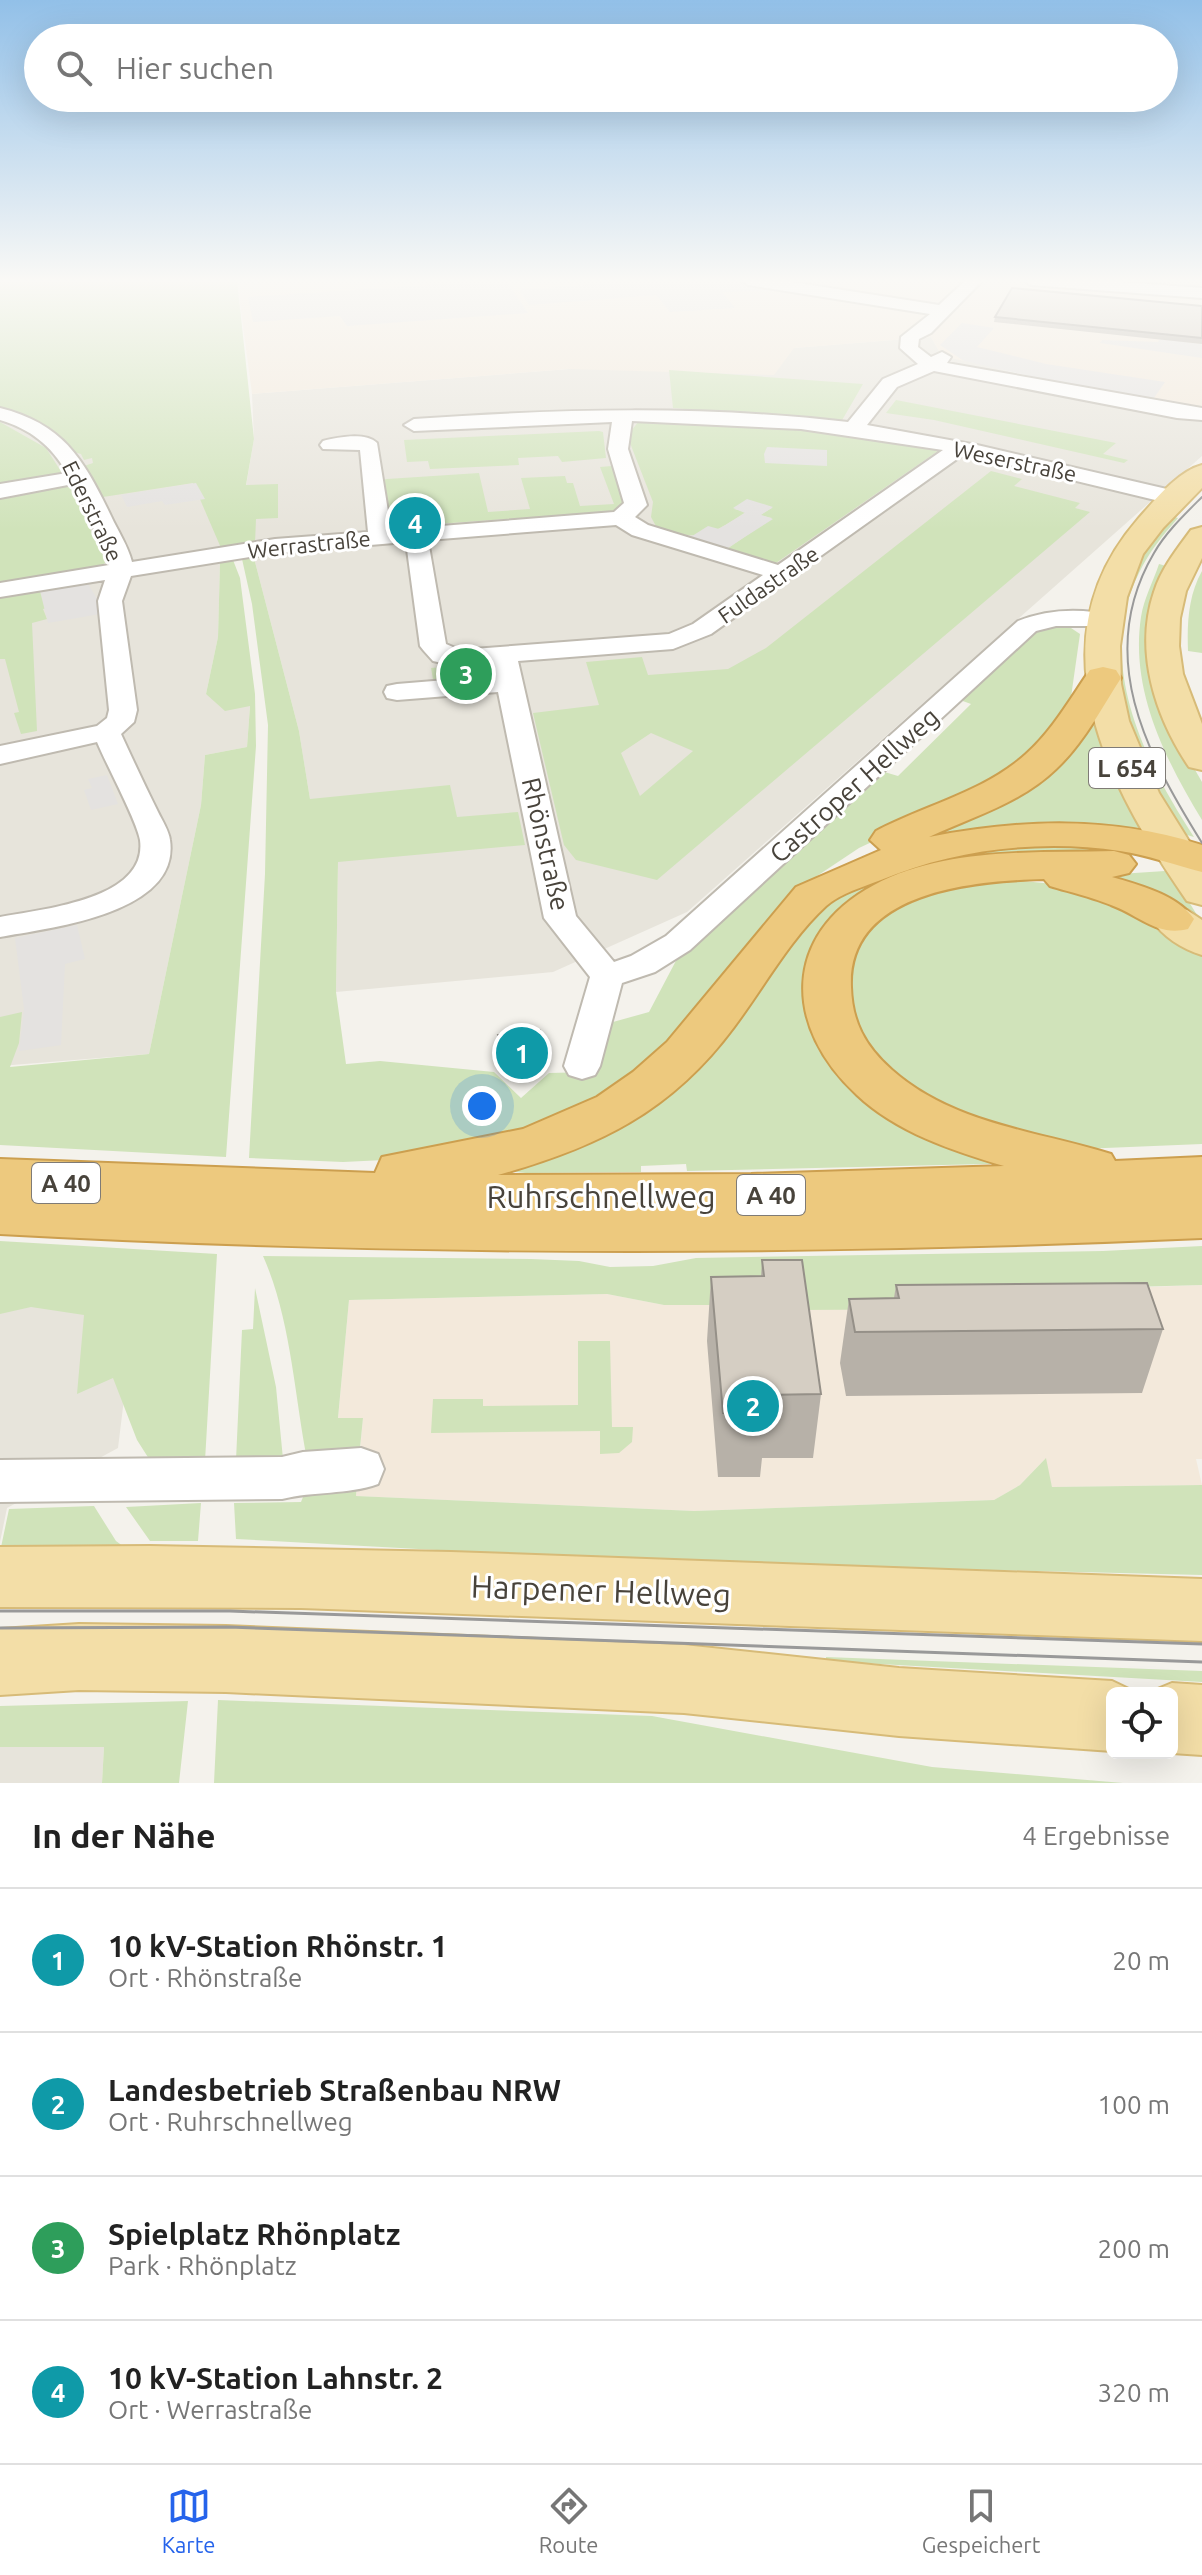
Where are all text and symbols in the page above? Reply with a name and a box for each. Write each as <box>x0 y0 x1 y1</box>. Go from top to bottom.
search box <box>24 24 1178 112</box>
icon: search <box>52 46 96 90</box>
text: Hier suchen <box>116 51 274 85</box>
street label: Weserstraße <box>951 436 1079 486</box>
street label: Ederstraße <box>58 457 128 565</box>
pin: 4 <box>389 493 441 553</box>
street label: Werrastraße <box>246 525 372 563</box>
street label: Fuldastraße <box>713 540 823 628</box>
pin: 3 <box>440 644 492 704</box>
street label: Castroper Hellweg <box>764 702 944 868</box>
road number: L 654 <box>1089 748 1165 788</box>
street label: Rhönstraße <box>517 775 575 913</box>
pin: 1 <box>496 1023 548 1083</box>
your location <box>462 1086 502 1126</box>
road number: A 40 <box>32 1163 100 1203</box>
road number: A 40 <box>737 1175 805 1215</box>
street label: Ruhrschnellweg <box>486 1178 716 1214</box>
pin: 2 <box>727 1376 779 1436</box>
street label: Harpener Hellweg <box>470 1567 732 1613</box>
map controls <box>1106 1687 1178 1759</box>
button: locate <box>1106 1687 1178 1759</box>
text: In der Nähe <box>32 1816 215 1854</box>
text: 4 Ergebnisse <box>1022 1821 1170 1850</box>
text: 10 kV-Station Rhönstr. 1 <box>108 1929 448 1963</box>
text: 1 <box>51 1946 65 1975</box>
text: 20 m <box>1112 1946 1170 1975</box>
text: Ort · Rhönstraße <box>108 1963 302 1992</box>
text: Landesbetrieb Straßenbau NRW <box>108 2073 561 2107</box>
text: 2 <box>51 2090 65 2119</box>
text: 100 m <box>1098 2090 1170 2119</box>
text: Ort · Ruhrschnellweg <box>108 2107 353 2136</box>
text: Spielplatz Rhönplatz <box>108 2217 400 2251</box>
text: 3 <box>51 2234 65 2263</box>
text: 200 m <box>1098 2234 1170 2263</box>
text: Park · Rhönplatz <box>108 2251 297 2280</box>
text: 10 kV-Station Lahnstr. 2 <box>108 2361 443 2395</box>
text: 4 <box>51 2378 65 2407</box>
text: 320 m <box>1098 2378 1170 2407</box>
text: Ort · Werrastraße <box>108 2395 312 2424</box>
tab: Karte <box>162 2484 215 2557</box>
tab: Route <box>539 2484 599 2557</box>
tab: Gespeichert <box>922 2484 1040 2557</box>

